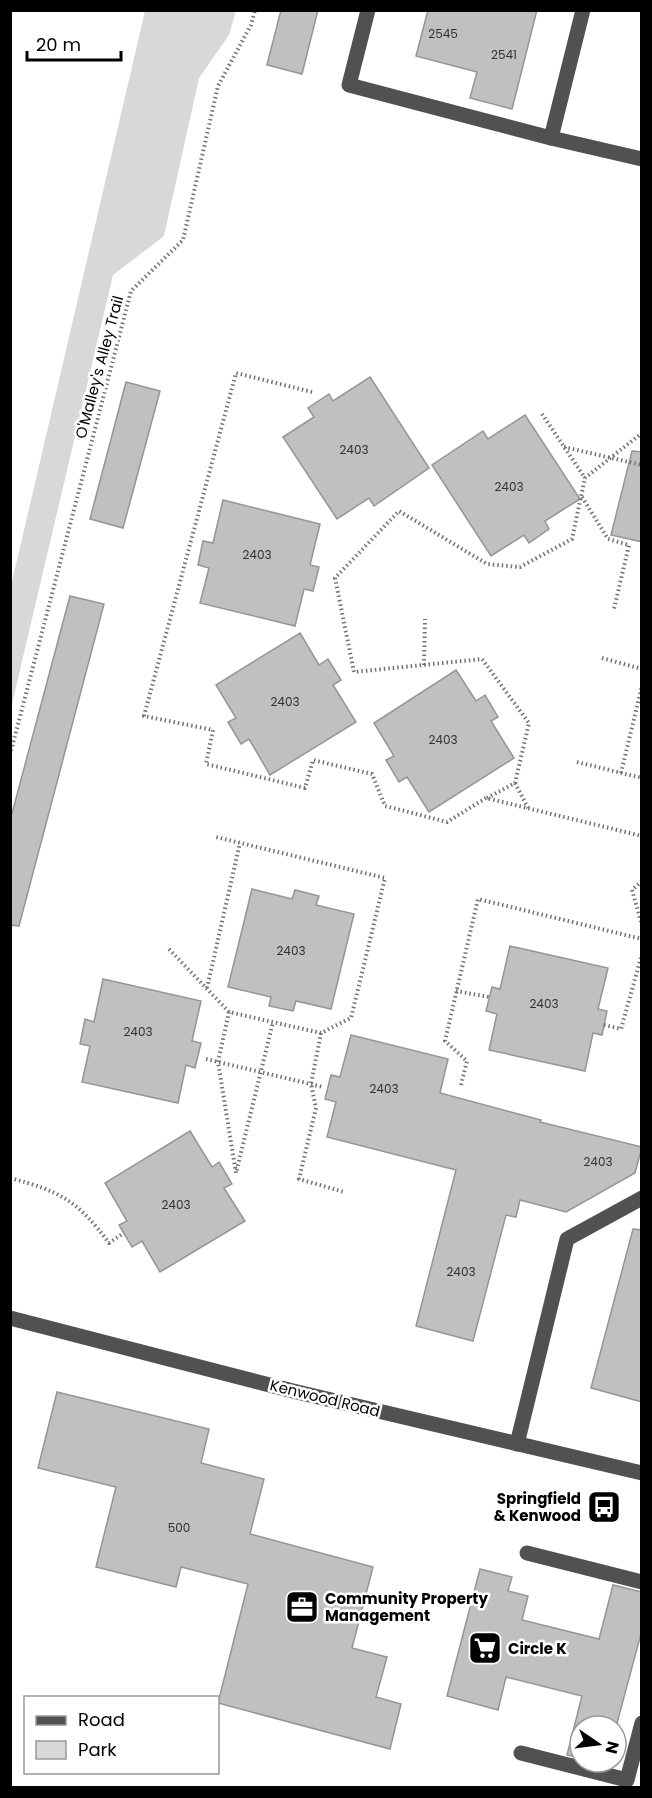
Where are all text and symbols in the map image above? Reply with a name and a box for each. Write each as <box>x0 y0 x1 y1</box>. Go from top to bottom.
scale bar <box>27 24 122 62</box>
house number: 2545 <box>428 25 458 42</box>
text: 20 m <box>36 32 81 57</box>
house number: 2541 <box>491 46 517 63</box>
street label: O'Malley's Alley Trail <box>70 293 128 441</box>
house number: 2403 <box>339 441 369 458</box>
house number: 2403 <box>494 478 524 495</box>
house number: 2403 <box>242 546 272 563</box>
house number: 2403 <box>270 693 300 710</box>
house number: 2403 <box>428 731 458 748</box>
house number: 2403 <box>276 942 306 959</box>
house number: 2403 <box>529 995 559 1012</box>
house number: 2403 <box>123 1023 153 1040</box>
house number: 2403 <box>369 1080 399 1097</box>
house number: 2403 <box>583 1153 613 1170</box>
house number: 2403 <box>161 1196 191 1213</box>
house number: 2403 <box>446 1263 476 1280</box>
street label: Kenwood Road <box>268 1374 382 1422</box>
place label: Springfield & Kenwood <box>494 1488 581 1526</box>
bus stop icon: Springfield & Kenwood <box>586 1489 622 1525</box>
house number: 500 <box>168 1519 190 1536</box>
place label: Community Property Management <box>325 1588 488 1626</box>
office icon: Community Property Management <box>284 1589 320 1625</box>
supermarket icon: Circle K <box>467 1630 503 1666</box>
place label: Circle K <box>508 1638 567 1659</box>
legend <box>24 1696 219 1774</box>
text: Road <box>78 1707 125 1732</box>
north arrow <box>568 1714 628 1774</box>
text: Park <box>78 1737 117 1762</box>
text: N <box>599 1739 625 1756</box>

